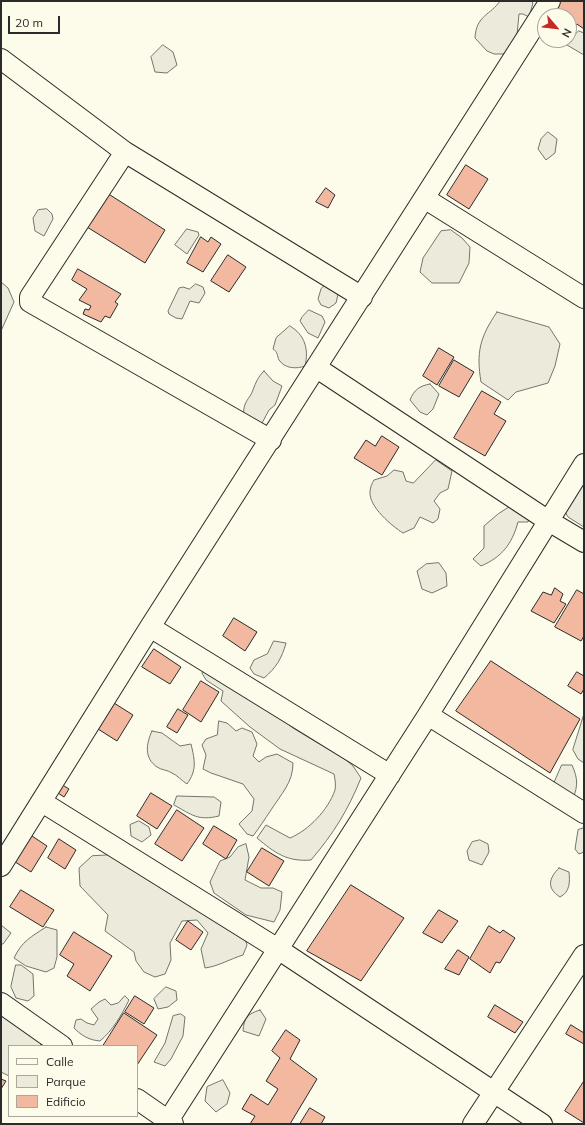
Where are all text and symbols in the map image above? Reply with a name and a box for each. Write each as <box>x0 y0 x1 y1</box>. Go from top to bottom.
scale bar <box>10 8 62 34</box>
north arrow <box>537 8 577 48</box>
text: 20 m <box>15 15 43 30</box>
text: N <box>559 26 575 40</box>
legend <box>8 1045 138 1117</box>
text: Calle <box>46 1054 73 1069</box>
text: Parque <box>46 1074 86 1089</box>
text: Edificio <box>46 1094 86 1109</box>

